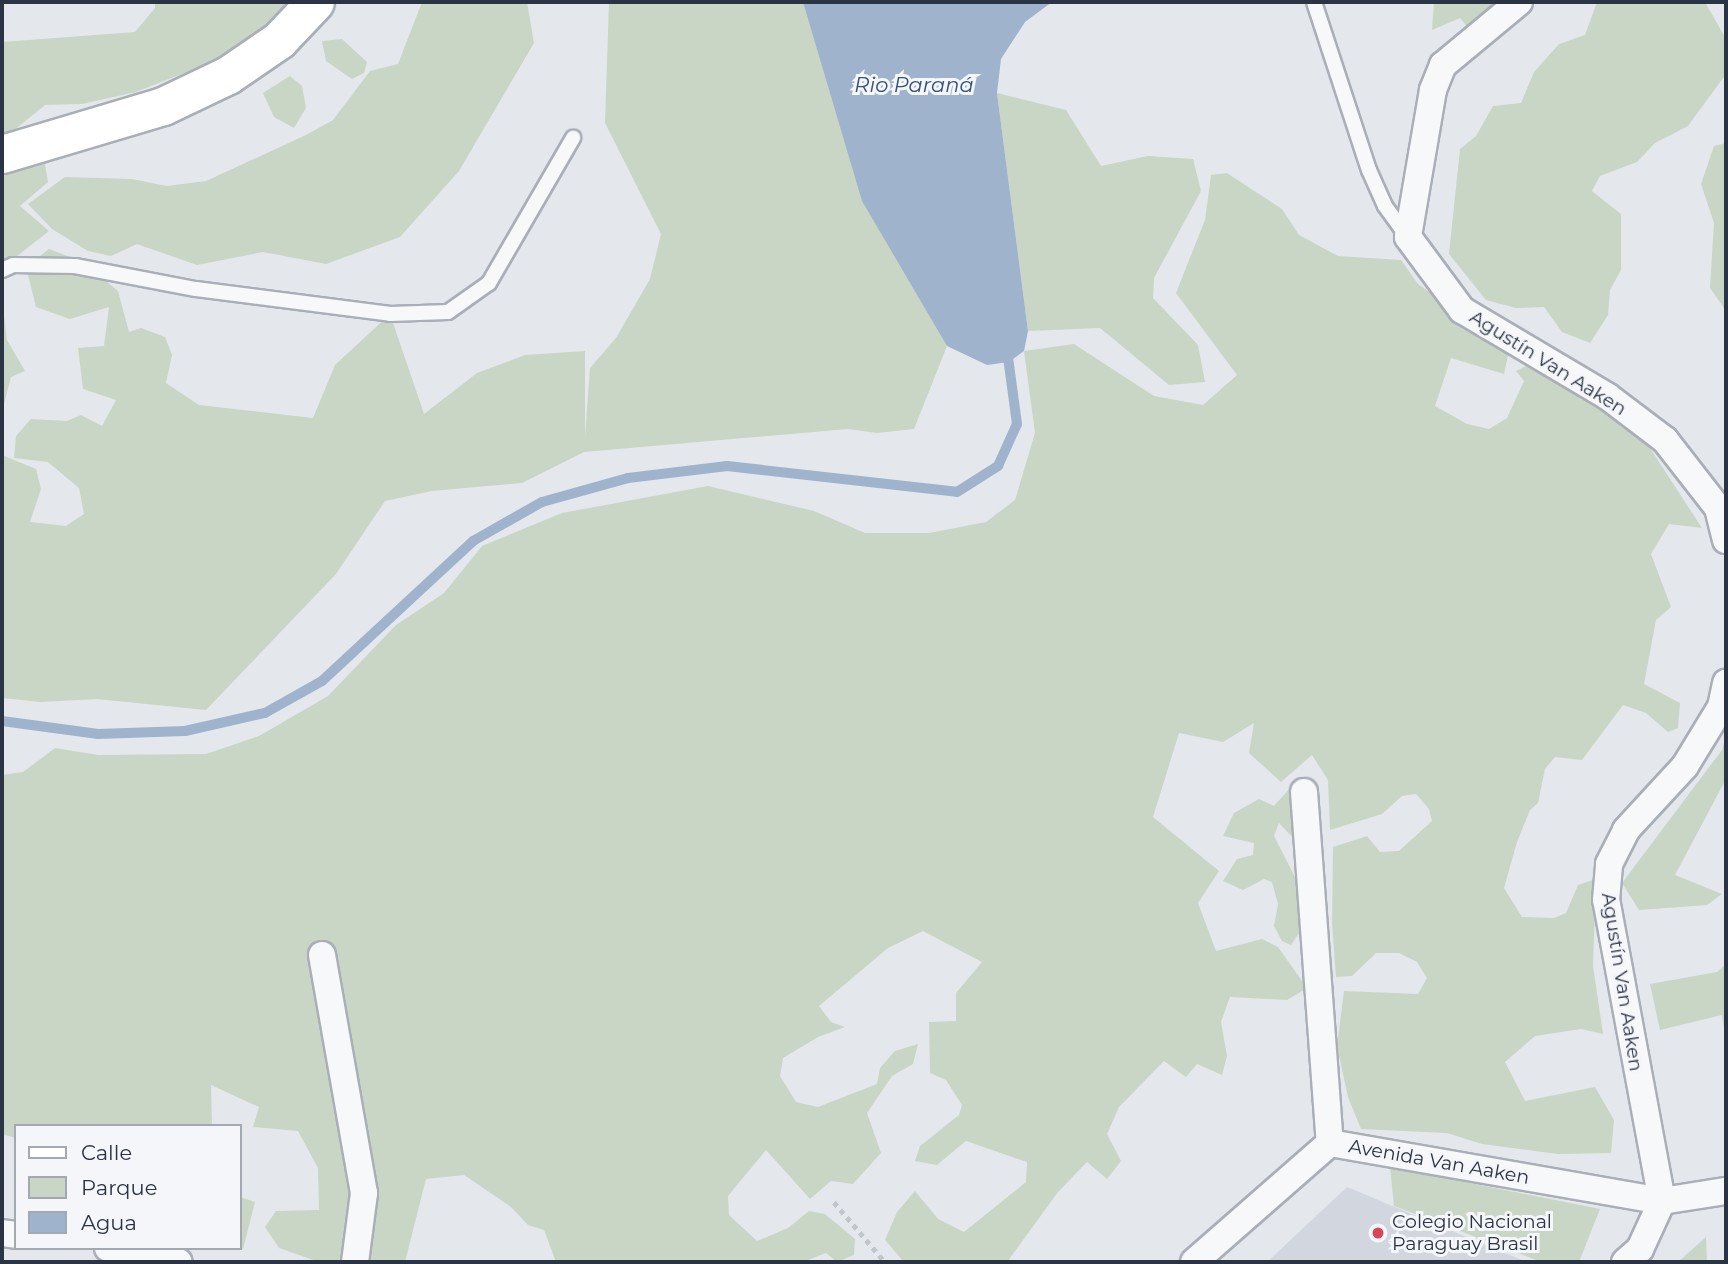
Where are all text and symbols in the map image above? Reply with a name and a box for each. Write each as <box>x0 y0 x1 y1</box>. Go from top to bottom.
water label: Rio Paraná <box>854 72 974 98</box>
street label: Agustín Van Aaken <box>1465 305 1631 421</box>
street label: Agustín Van Aaken <box>1597 891 1647 1073</box>
legend <box>14 1124 242 1250</box>
street label: Avenida Van Aaken <box>1347 1135 1531 1189</box>
text: Calle <box>81 1140 132 1165</box>
text: Parque <box>81 1175 157 1200</box>
text: Agua <box>81 1210 137 1235</box>
place label: Colegio Nacional Paraguay Brasil <box>1392 1211 1552 1255</box>
marker: Colegio Nacional Paraguay Brasil <box>1370 1225 1386 1241</box>

